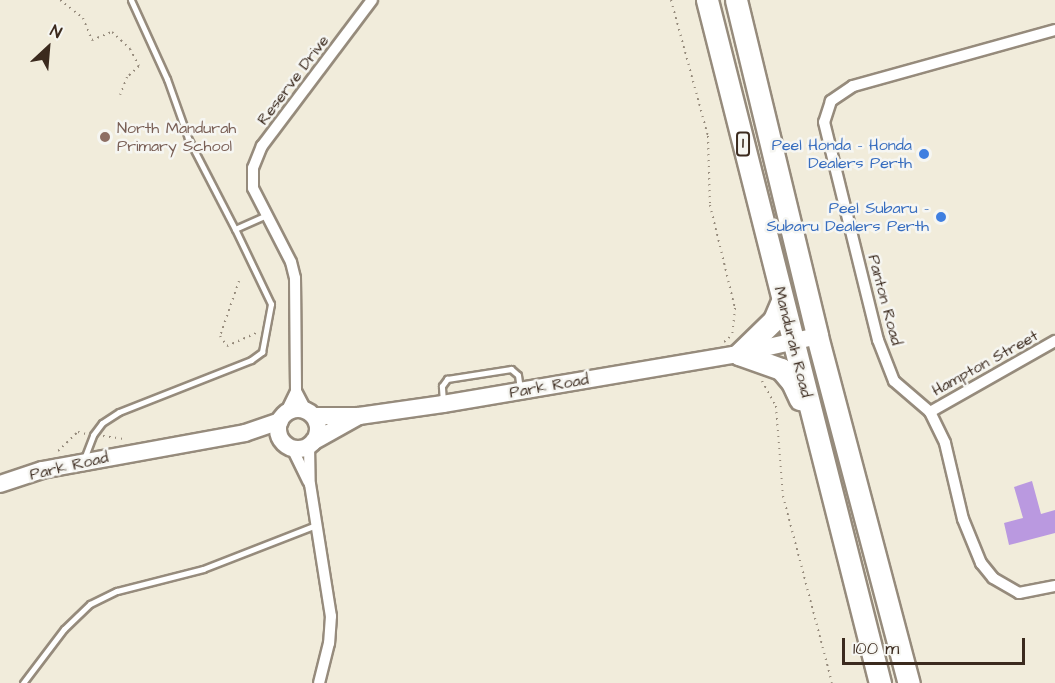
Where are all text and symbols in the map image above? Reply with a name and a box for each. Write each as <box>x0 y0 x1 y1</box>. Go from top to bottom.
north arrow <box>18 18 78 78</box>
text: N <box>47 20 65 44</box>
street label: Reserve Drive <box>253 31 333 129</box>
place label: North Mandurah Primary School <box>117 118 236 156</box>
marker: North Mandurah Primary School <box>98 130 112 144</box>
road number: 1 <box>736 132 750 156</box>
place label: Peel Honda - Honda Dealers Perth <box>772 135 912 173</box>
marker: Peel Honda - Honda Dealers Perth <box>917 147 931 161</box>
place label: Peel Subaru - Subaru Dealers Perth <box>766 198 929 236</box>
marker: Peel Subaru - Subaru Dealers Perth <box>934 210 948 224</box>
street label: Panton Road <box>864 253 906 347</box>
street label: Mandurah Road <box>770 284 816 400</box>
street label: Hampton Street <box>929 326 1041 400</box>
street label: Park Road <box>508 370 590 402</box>
street label: Park Road <box>28 448 110 484</box>
scale bar <box>845 626 1028 664</box>
text: 100 m <box>853 636 899 661</box>

